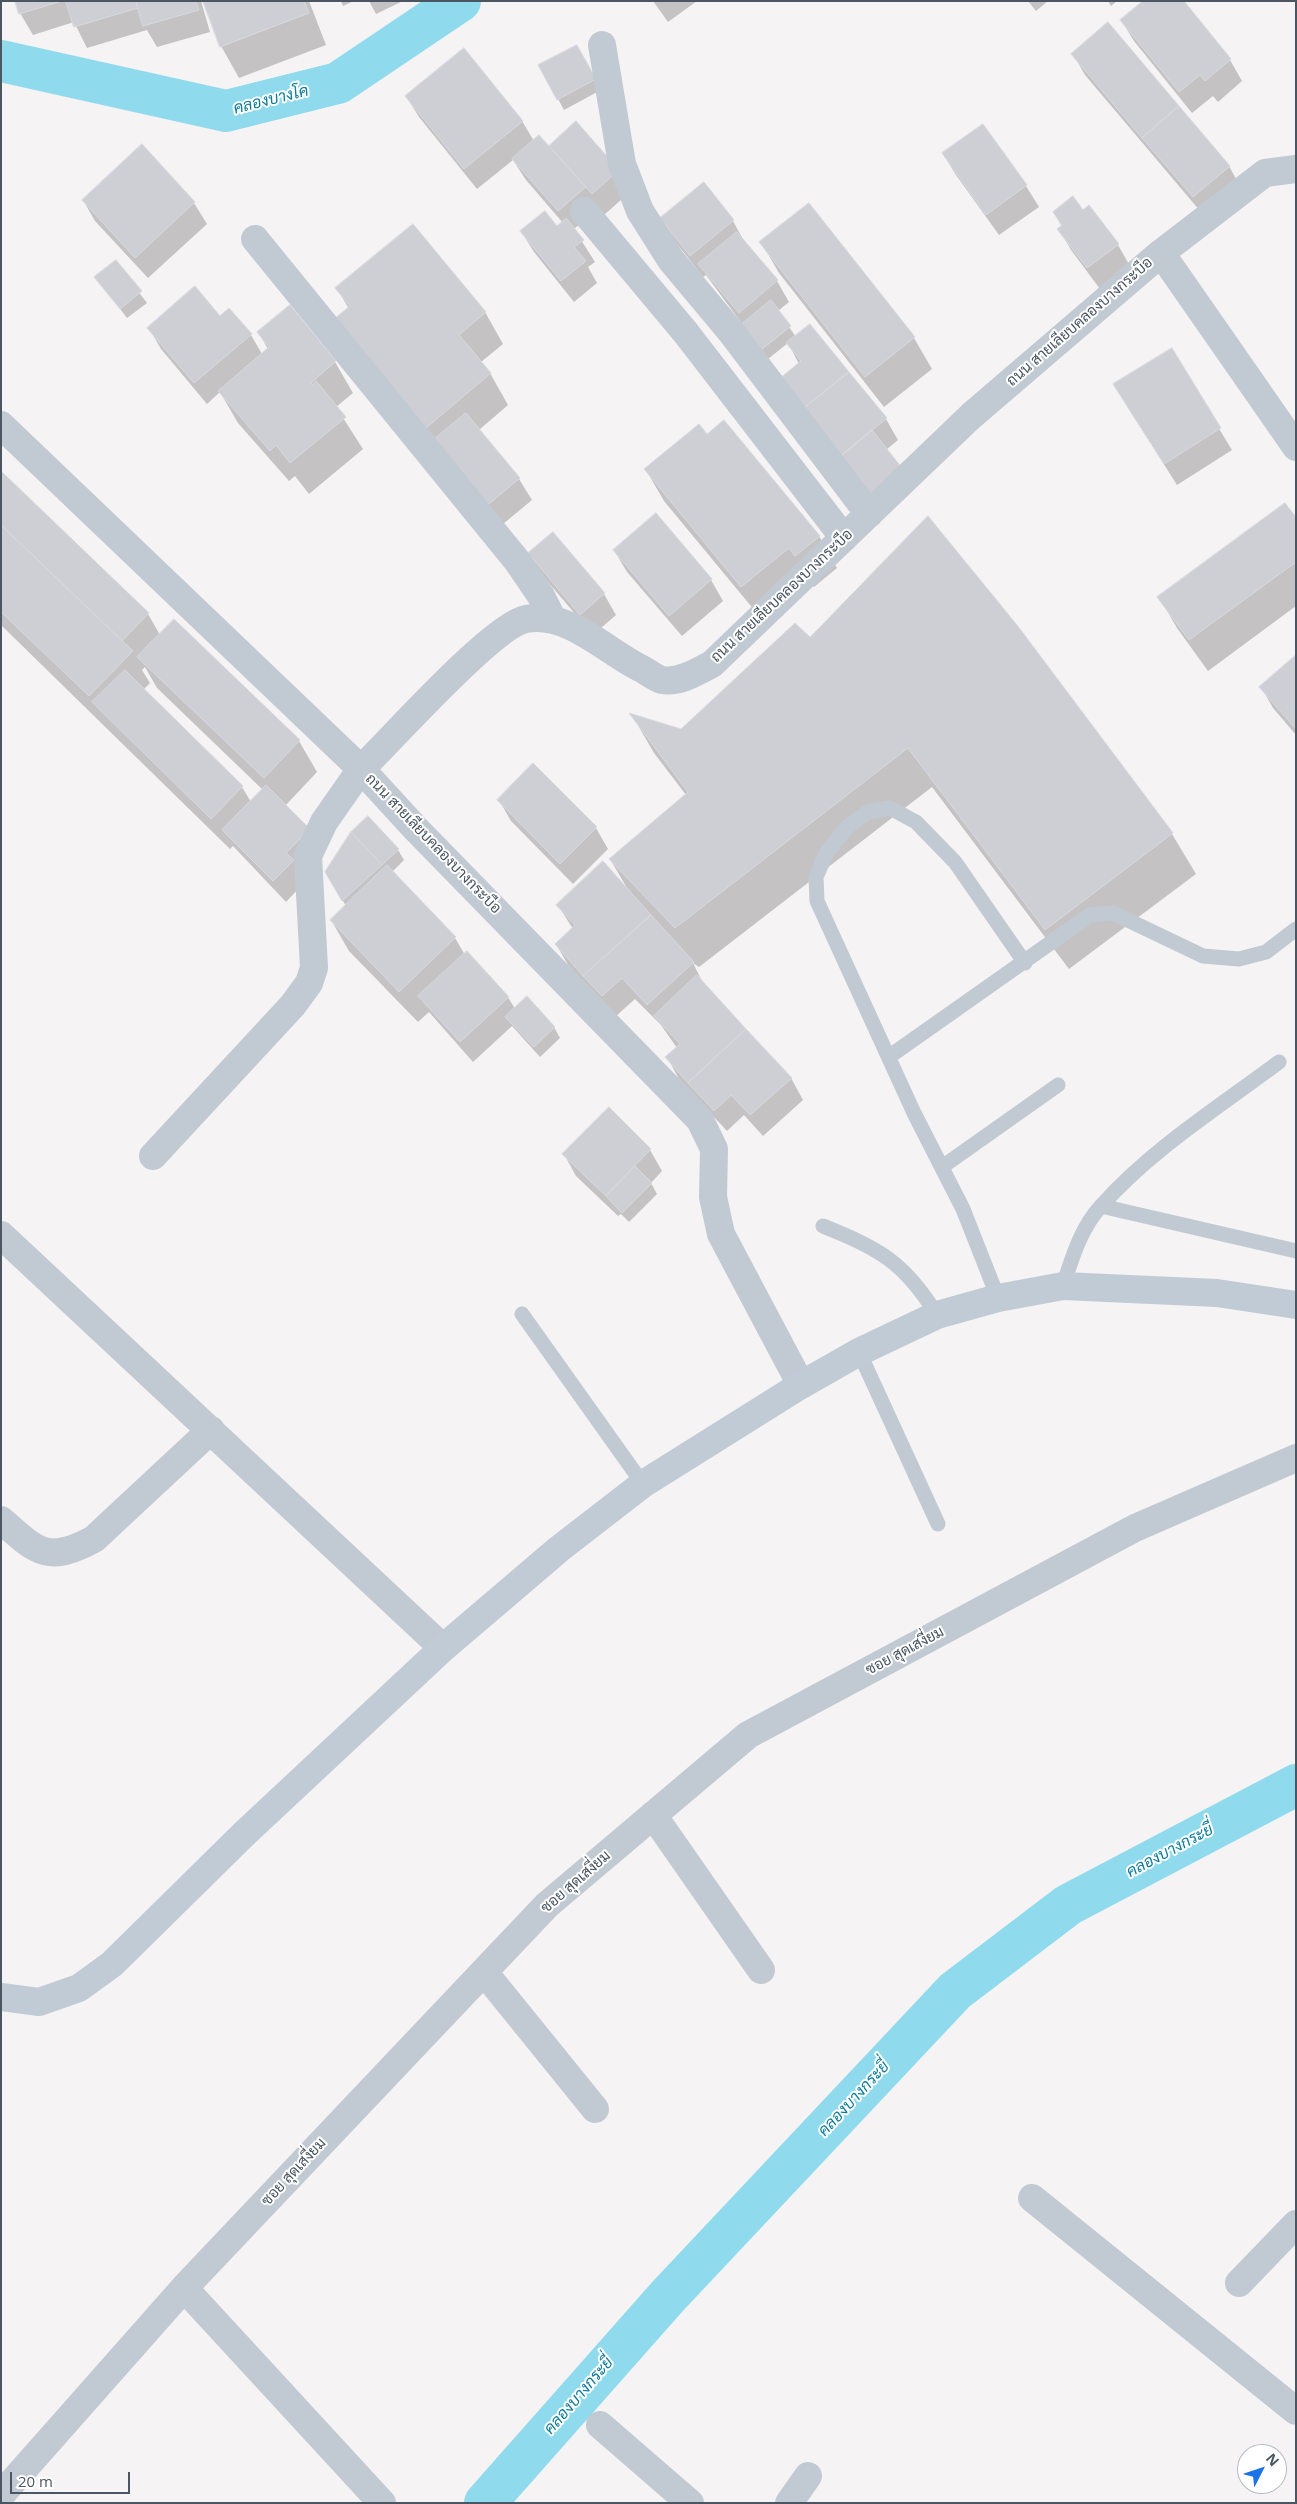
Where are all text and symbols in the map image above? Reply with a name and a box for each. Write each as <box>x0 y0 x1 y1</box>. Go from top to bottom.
water label: คลองบางโค <box>231 81 311 119</box>
street label: ถนน สายเลียบคลองบางกระบือ <box>1003 254 1157 390</box>
street label: ถนน สายเลียบคลองบางกระบือ <box>707 526 857 666</box>
street label: ถนน สายเลียบคลองบางกระบือ <box>361 770 505 918</box>
street label: ซอย สุดเสงี่ยม <box>863 1623 947 1679</box>
water label: คลองบางกระยี่ <box>1123 1820 1217 1882</box>
street label: ซอย สุดเสงี่ยม <box>538 1847 614 1917</box>
water label: คลองบางกระยี่ <box>814 2057 894 2141</box>
street label: ซอย สุดเสงี่ยม <box>258 2134 330 2210</box>
water label: คลองบางกระยี่ <box>540 2354 618 2438</box>
north arrow <box>1237 2444 1287 2494</box>
text: N <box>1262 2449 1284 2470</box>
scale bar <box>12 2462 132 2494</box>
text: 20 m <box>18 2471 53 2491</box>

